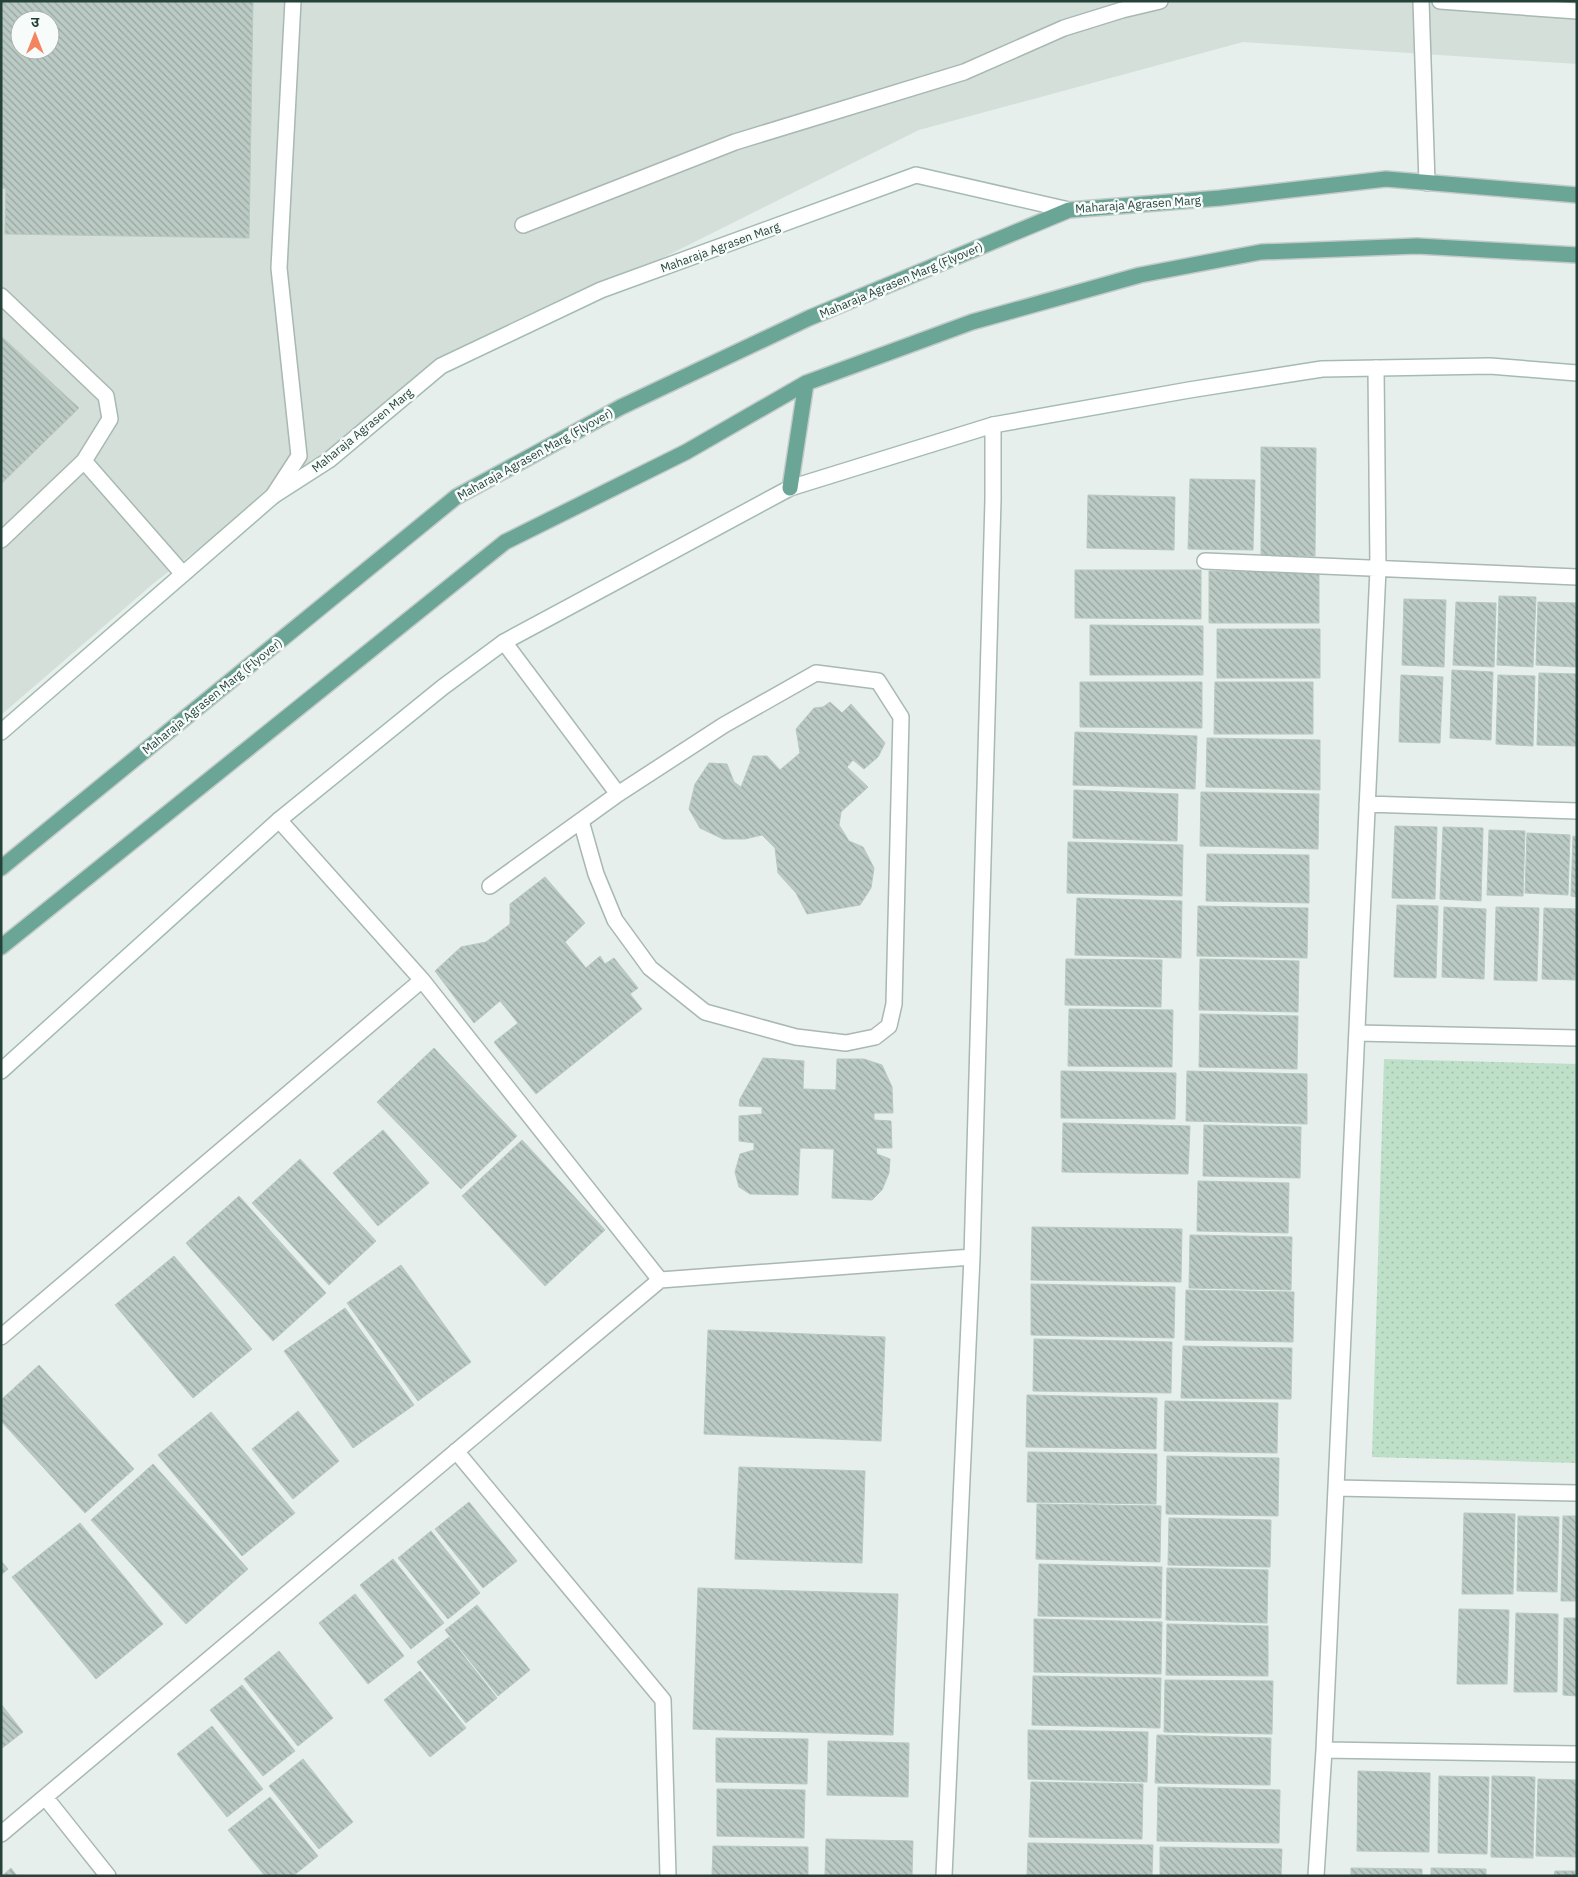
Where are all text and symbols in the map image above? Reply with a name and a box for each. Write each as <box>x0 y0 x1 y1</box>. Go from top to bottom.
north arrow <box>10 10 60 60</box>
text: उ <box>31 13 40 31</box>
street label: Maharaja Agrasen Marg <box>1075 192 1202 216</box>
street label: Maharaja Agrasen Marg <box>658 218 782 276</box>
street label: Maharaja Agrasen Marg (Flyover) <box>817 239 985 321</box>
street label: Maharaja Agrasen Marg <box>308 384 416 475</box>
street label: Maharaja Agrasen Marg (Flyover) <box>454 405 616 503</box>
street label: Maharaja Agrasen Marg (Flyover) <box>139 635 285 757</box>

